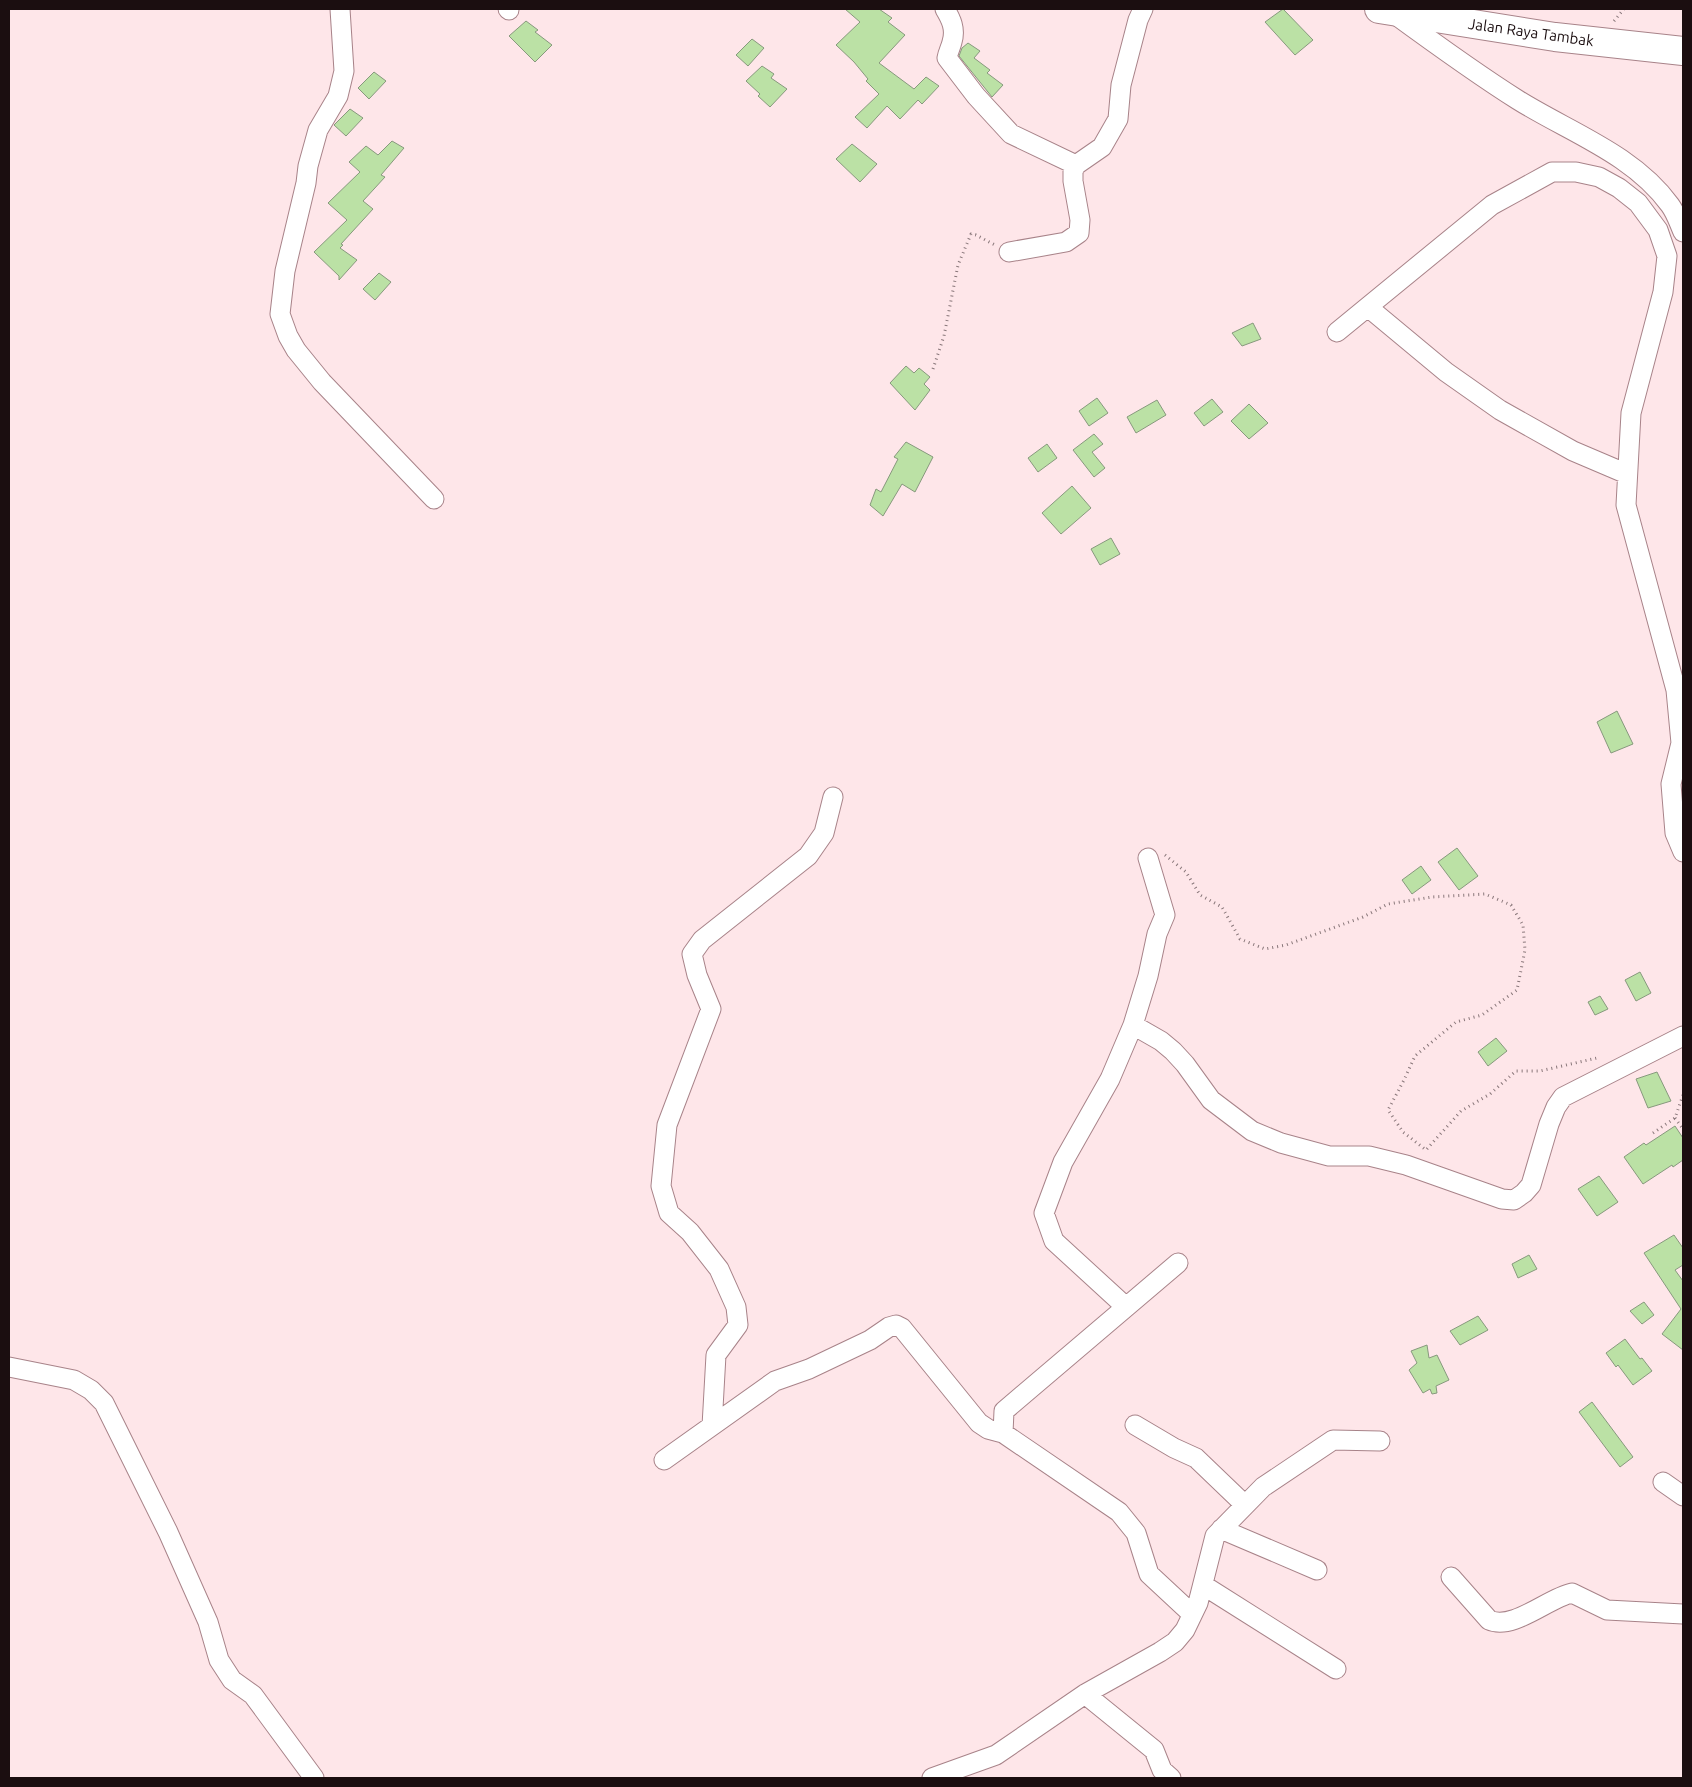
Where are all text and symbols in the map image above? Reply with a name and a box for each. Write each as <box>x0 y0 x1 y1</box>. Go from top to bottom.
street label: Jalan Raya Tambak <box>1467 15 1595 49</box>

